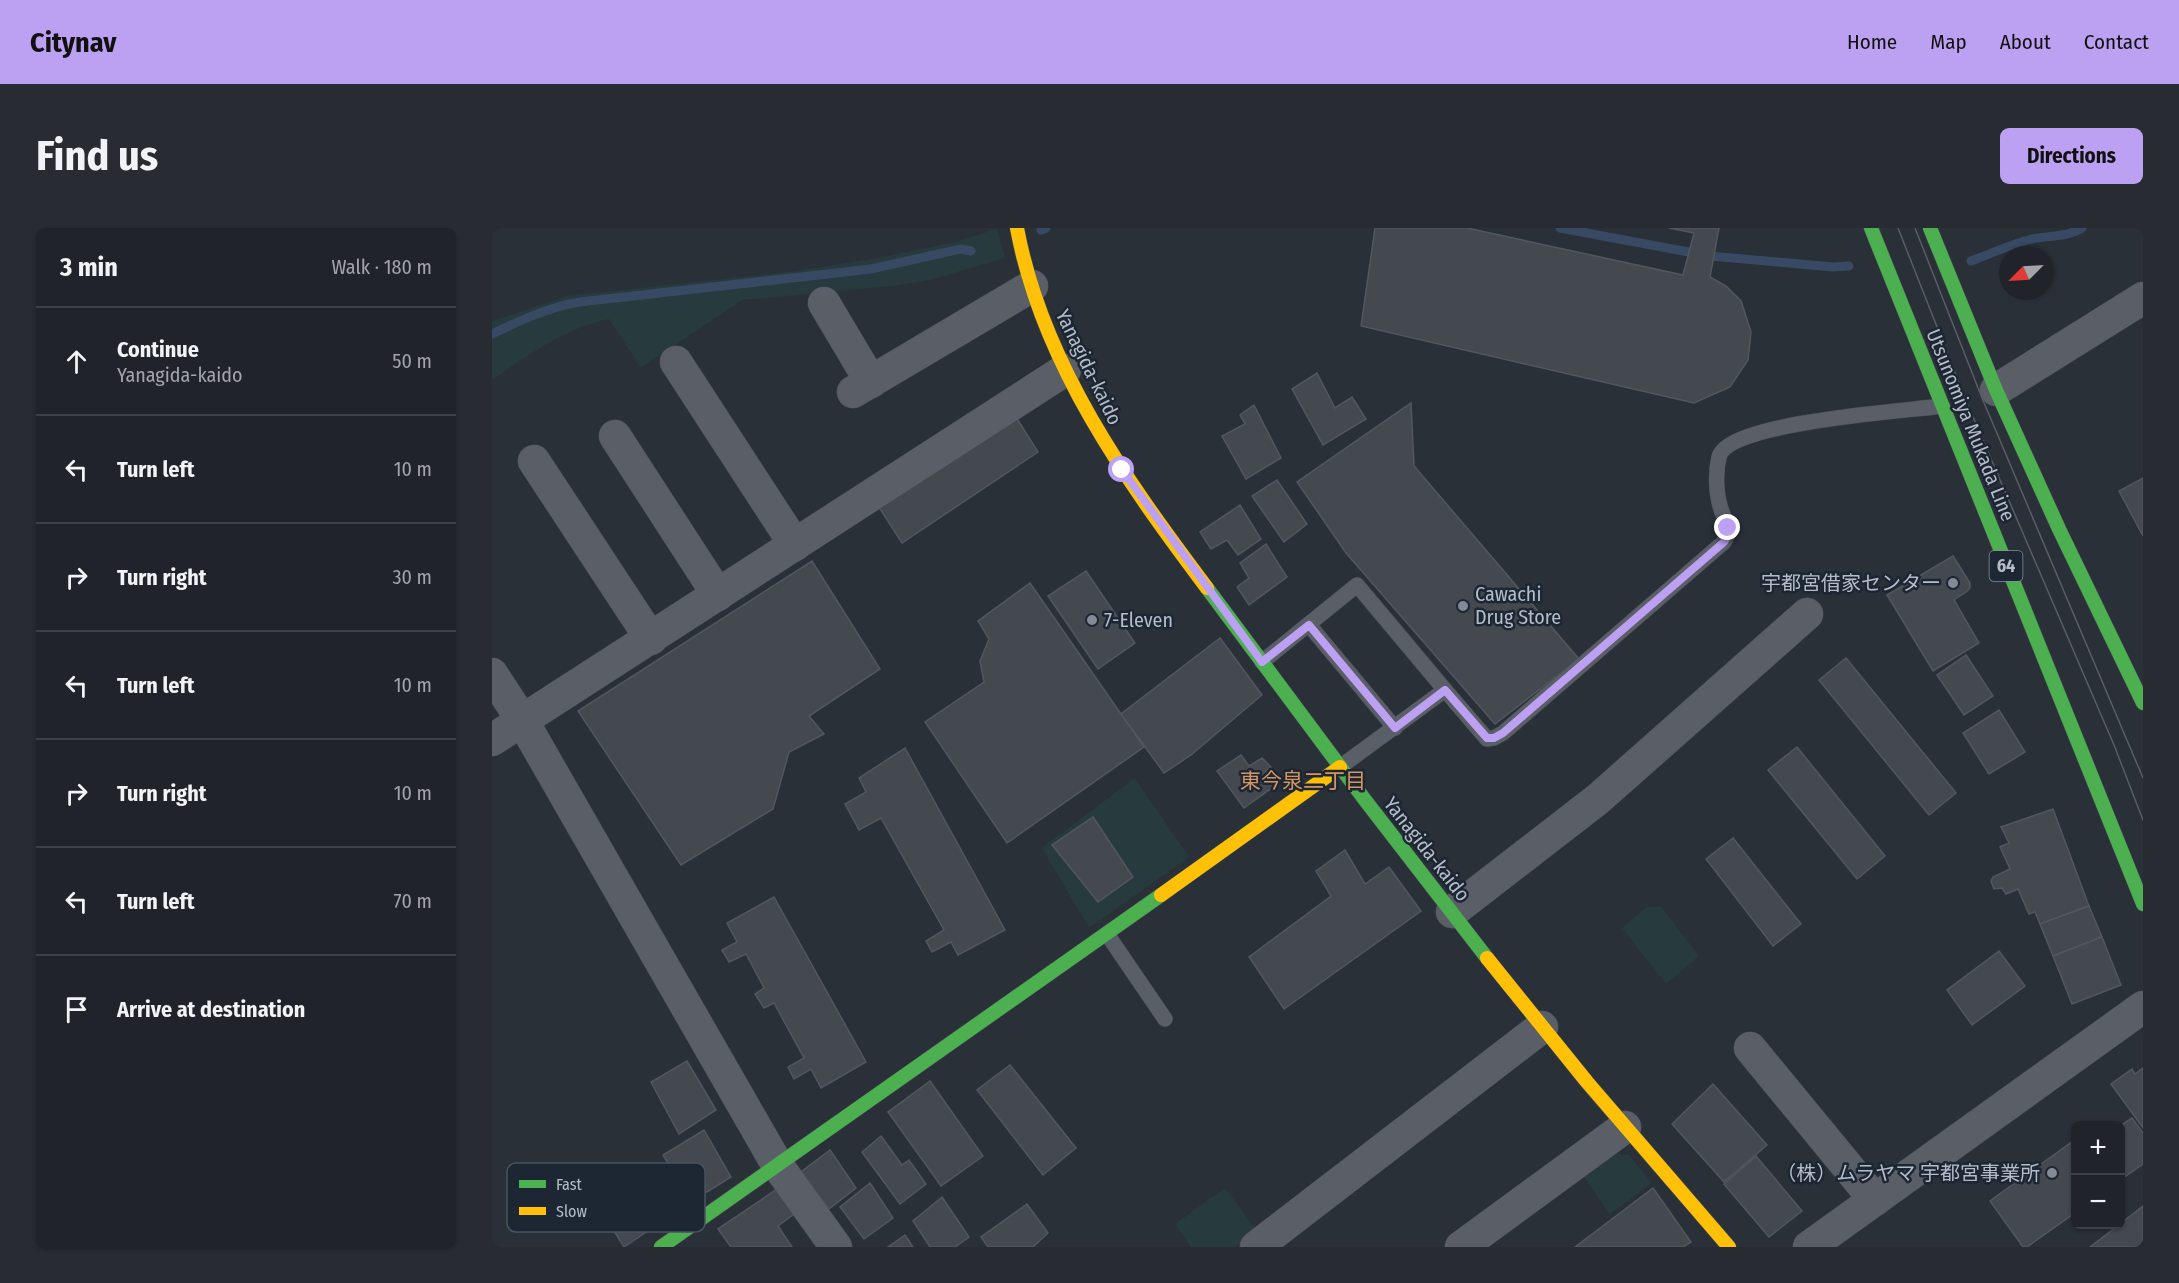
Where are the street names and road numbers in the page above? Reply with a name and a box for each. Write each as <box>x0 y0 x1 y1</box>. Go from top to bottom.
street label: Yanagida-kaido <box>1051 305 1127 429</box>
street label: Utsunomiya Mukada Line <box>1921 325 2021 525</box>
road number: 64 <box>1990 551 2022 581</box>
street label: Yanagida-kaido <box>1379 792 1475 906</box>

